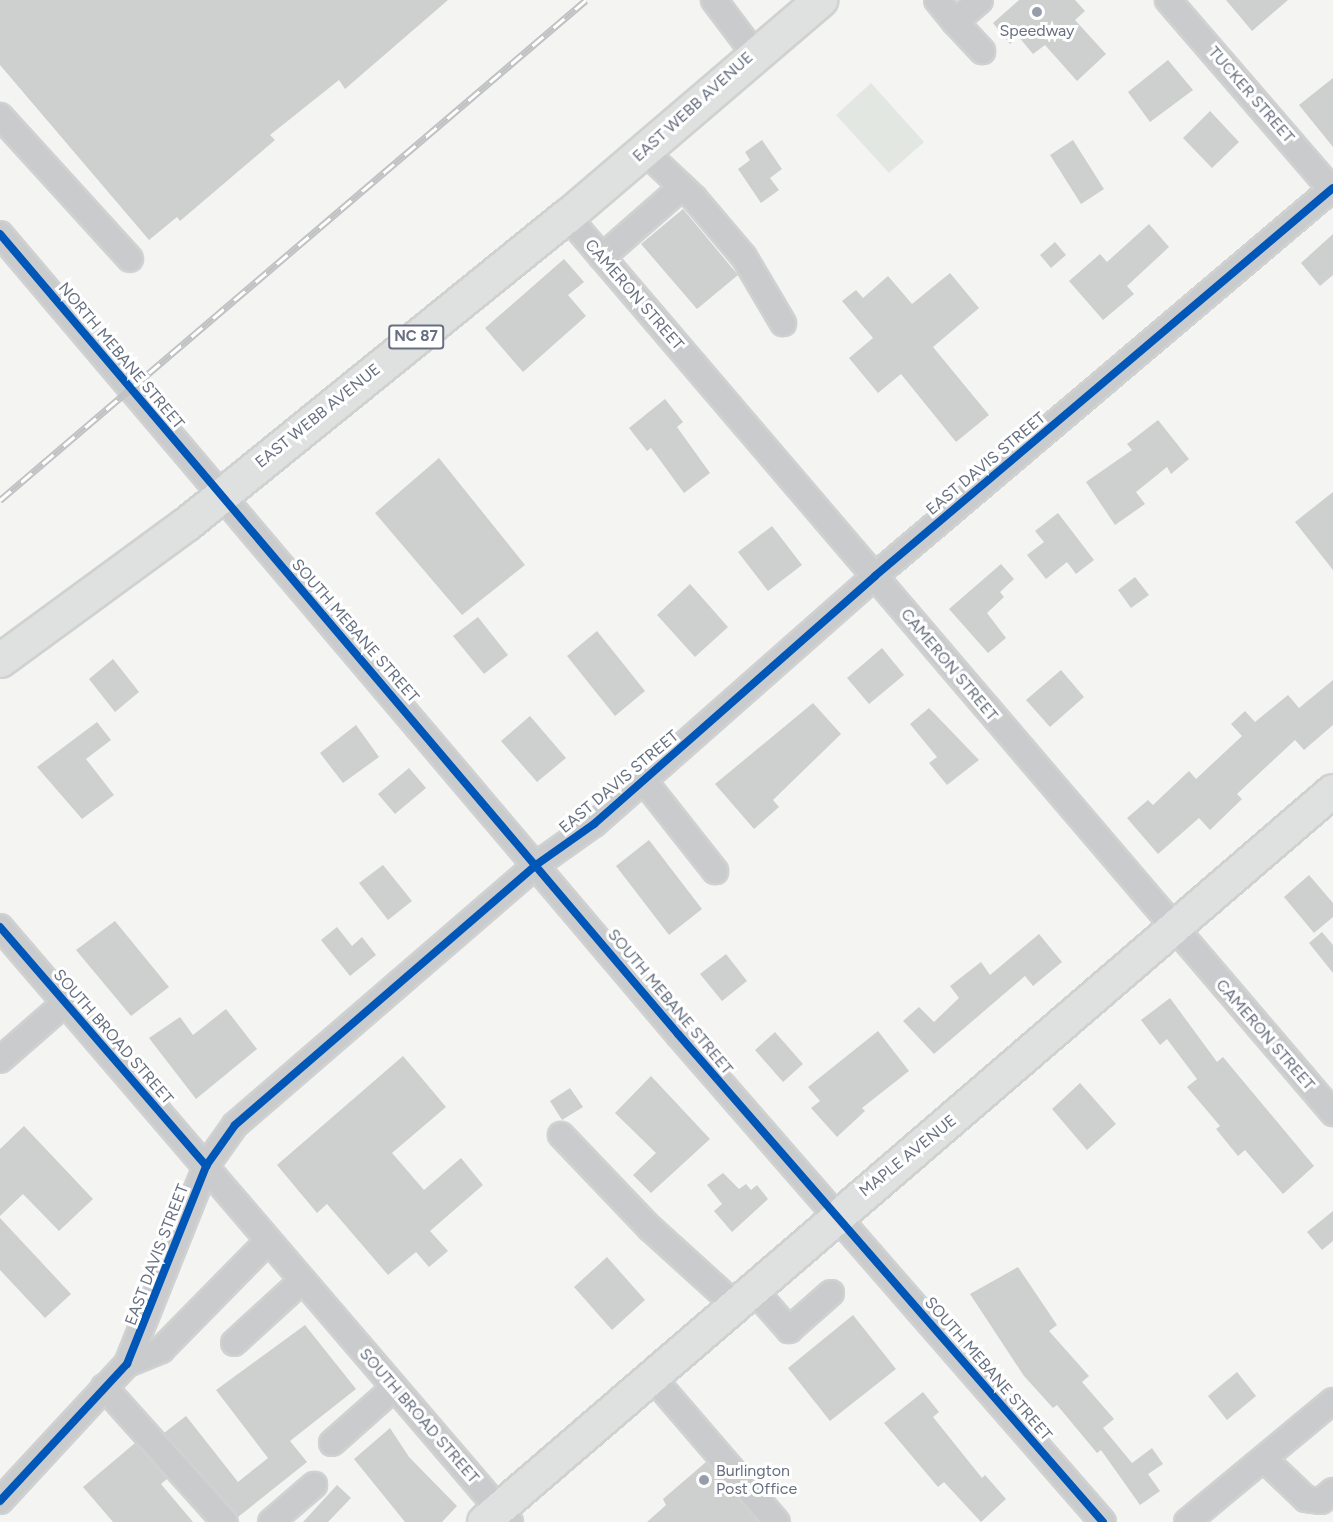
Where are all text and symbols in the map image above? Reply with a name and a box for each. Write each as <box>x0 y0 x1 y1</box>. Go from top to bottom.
marker: Speedway <box>1030 5 1044 19</box>
place label: Speedway <box>1000 21 1074 41</box>
street label: TUCKER STREET <box>1204 43 1298 147</box>
street label: EAST WEBB AVENUE <box>629 48 757 166</box>
street label: CAMERON STREET <box>581 236 687 354</box>
street label: NORTH MEBANE STREET <box>54 279 188 433</box>
road number: NC 87 <box>388 325 444 349</box>
street label: EAST WEBB AVENUE <box>252 360 384 472</box>
street label: EAST DAVIS STREET <box>922 409 1050 519</box>
street label: SOUTH MEBANE STREET <box>287 555 423 707</box>
street label: CAMERON STREET <box>896 605 1002 725</box>
street label: EAST DAVIS STREET <box>555 727 683 837</box>
street label: SOUTH MEBANE STREET <box>603 925 737 1079</box>
street label: SOUTH BROAD STREET <box>49 966 177 1108</box>
street label: CAMERON STREET <box>1212 976 1318 1094</box>
street label: MAPLE AVENUE <box>856 1111 960 1201</box>
street label: EAST DAVIS STREET <box>121 1182 193 1328</box>
street label: SOUTH MEBANE STREET <box>920 1293 1056 1445</box>
street label: SOUTH BROAD STREET <box>355 1345 483 1487</box>
place label: Burlington Post Office <box>716 1461 797 1499</box>
marker: Burlington Post Office <box>697 1473 711 1487</box>

